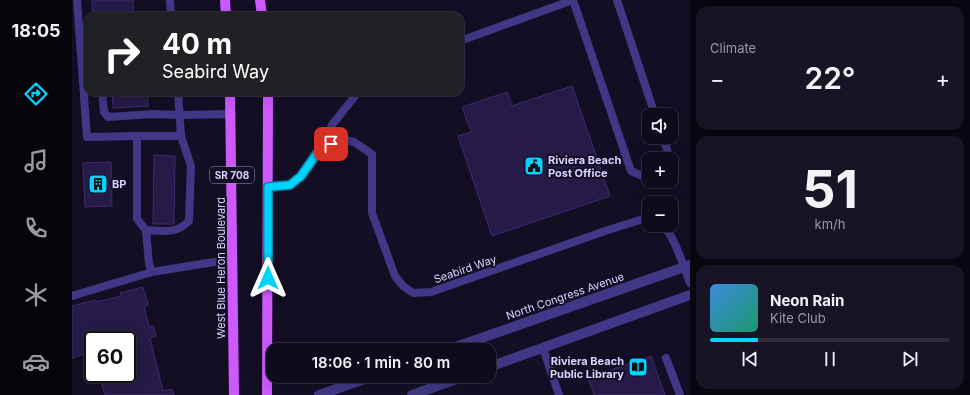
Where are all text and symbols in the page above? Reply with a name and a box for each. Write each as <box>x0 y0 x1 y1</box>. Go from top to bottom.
text: 18:05 <box>11 20 61 41</box>
text: 40 m <box>162 27 232 61</box>
icon: right <box>96 28 148 80</box>
text: Climate <box>710 40 756 56</box>
text: 22° <box>804 60 856 96</box>
text: Seabird Way <box>162 61 269 82</box>
text: − <box>710 66 725 92</box>
text: + <box>935 66 950 92</box>
icon: directions <box>22 80 50 108</box>
map controls <box>642 108 678 232</box>
button: sound <box>642 108 678 144</box>
pin <box>314 127 348 161</box>
icon: arrive <box>320 133 342 155</box>
icon: music <box>22 147 50 175</box>
button: + <box>642 152 678 188</box>
place label: Riviera Beach Post Office <box>548 153 621 180</box>
public building icon: Riviera Beach Post Office <box>523 155 545 177</box>
text: 51 <box>802 158 858 221</box>
road number: SR 708 <box>210 167 254 183</box>
building icon: BP <box>87 173 109 195</box>
place label: BP <box>112 177 126 191</box>
button: − <box>642 196 678 232</box>
street label: West Blue Heron Boulevard <box>214 197 228 339</box>
icon: phone <box>22 214 50 242</box>
text: km/h <box>815 216 845 232</box>
street label: Seabird Way <box>432 252 498 286</box>
position arrow <box>247 257 289 299</box>
street label: North Congress Avenue <box>504 269 626 323</box>
icon: climate <box>22 281 50 309</box>
text: Neon Rain <box>770 291 844 310</box>
text: Kite Club <box>770 310 826 326</box>
speed limit sign: 60 <box>84 331 136 383</box>
icon: car <box>22 348 50 376</box>
icon: previous <box>739 348 761 370</box>
icon: pause <box>819 348 841 370</box>
icon: next <box>899 348 921 370</box>
text: 18:06 · 1 min · 80 m <box>312 353 450 372</box>
place label: Riviera Beach Public Library <box>550 354 624 381</box>
library icon: Riviera Beach Public Library <box>627 356 649 378</box>

